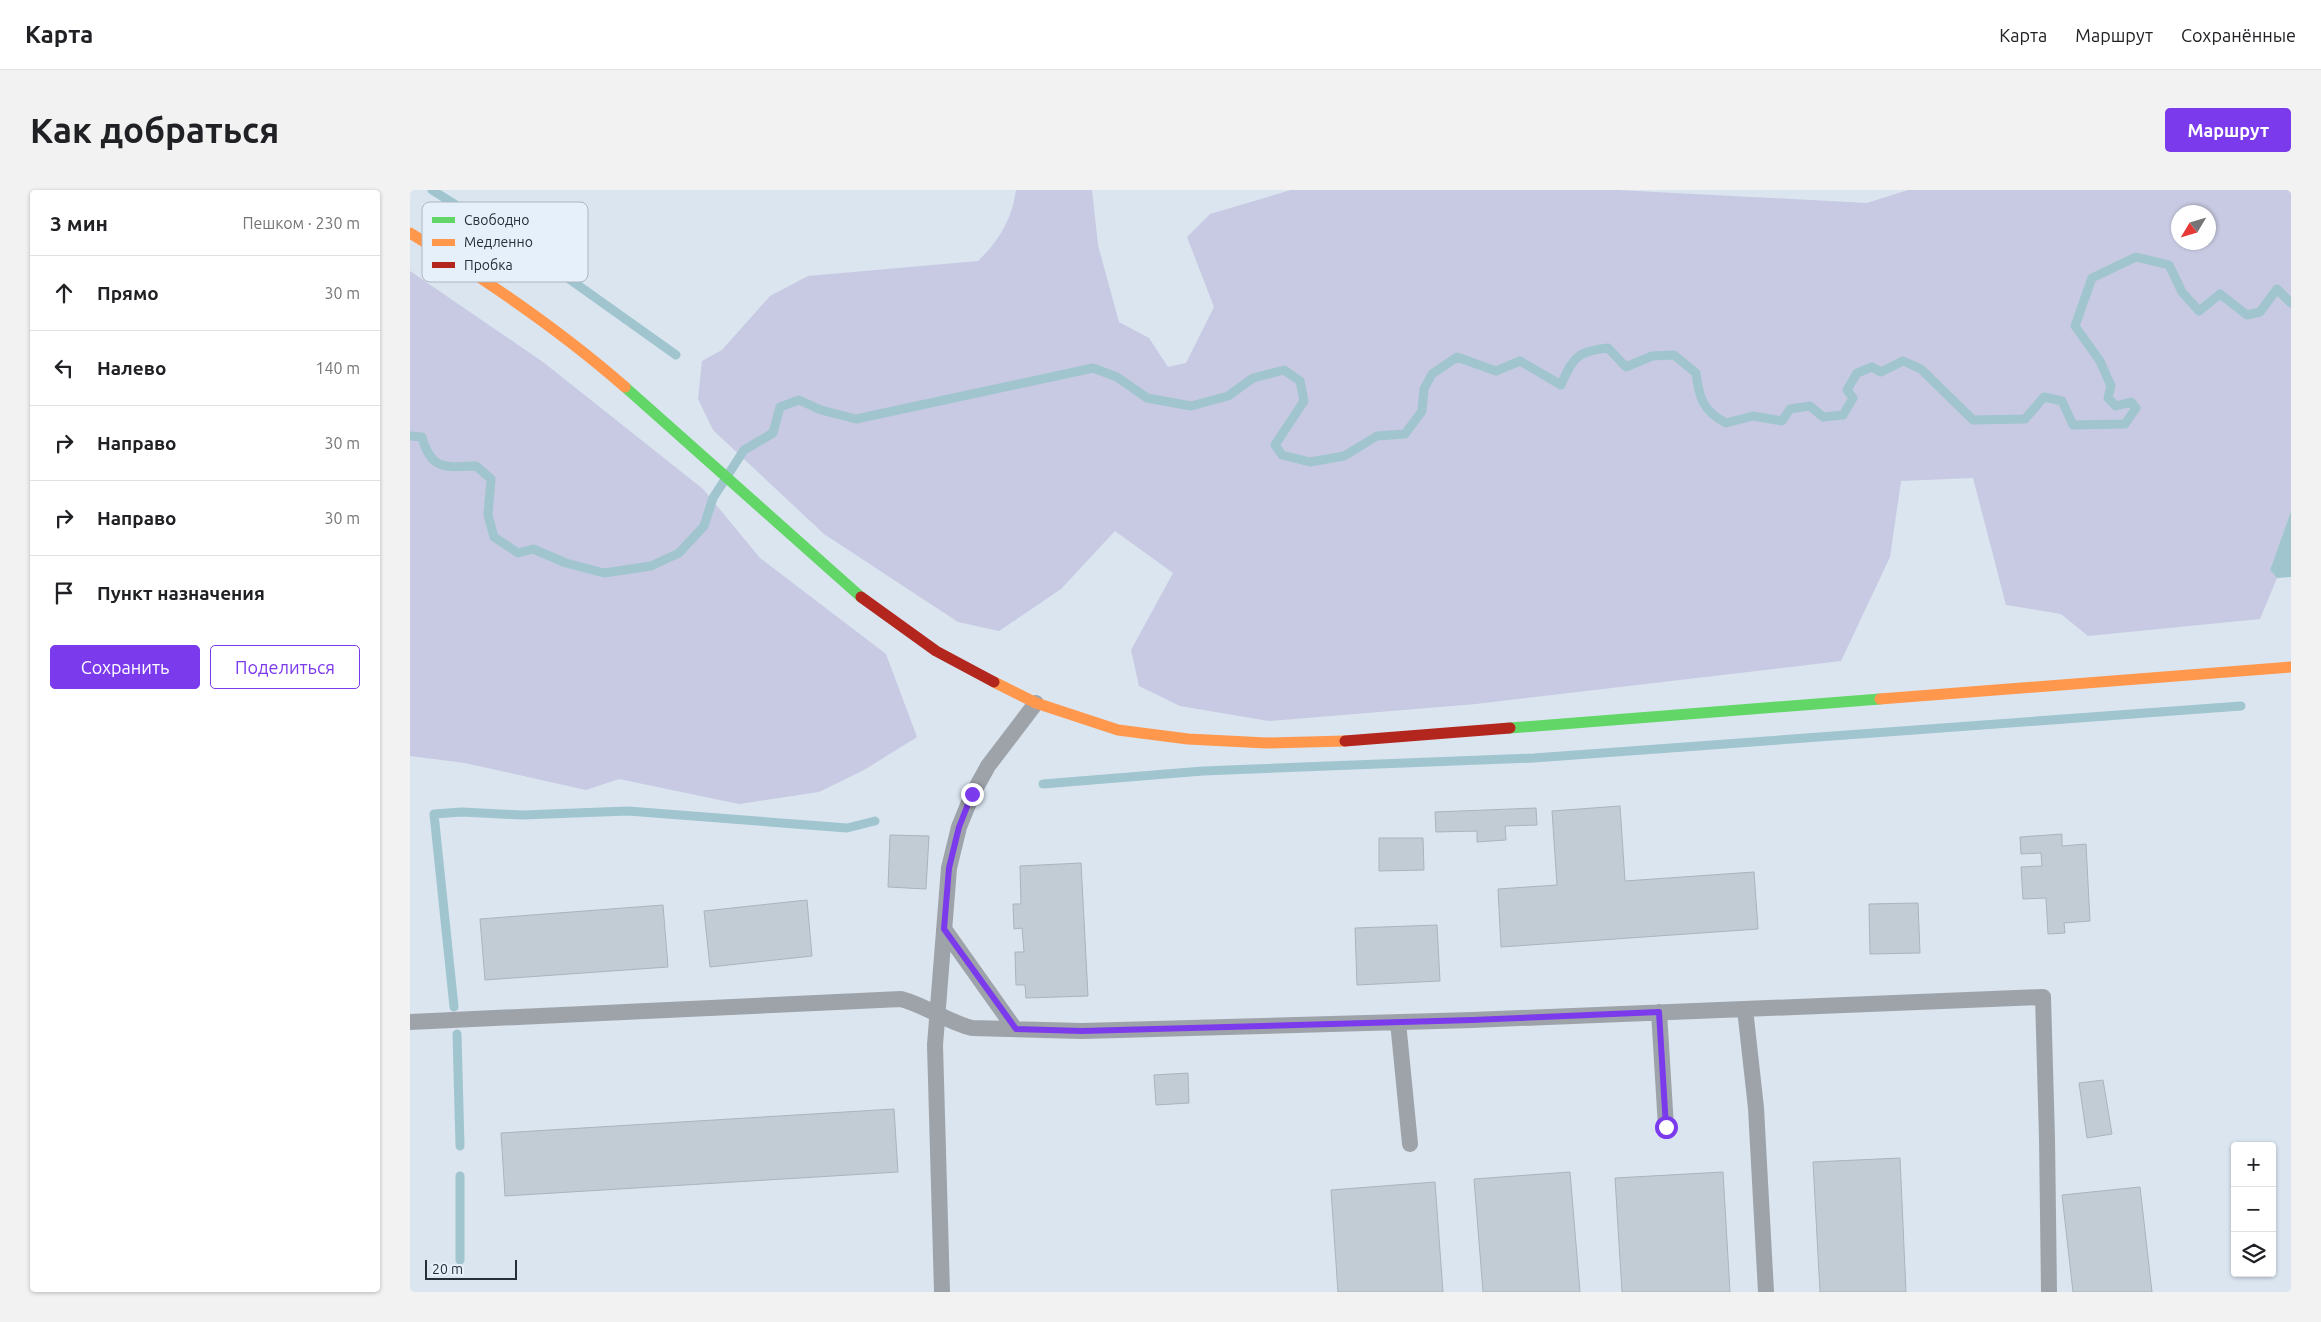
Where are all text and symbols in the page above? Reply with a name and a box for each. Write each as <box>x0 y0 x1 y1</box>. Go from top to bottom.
text: Карта <box>25 21 93 48</box>
text: Карта <box>1999 25 2047 45</box>
text: Маршрут <box>2075 25 2153 45</box>
text: Сохранённые <box>2181 25 2296 45</box>
button: Маршрут <box>2165 108 2291 152</box>
text: Как добраться <box>30 110 279 150</box>
legend <box>422 202 588 282</box>
north arrow <box>2171 205 2216 250</box>
text: 3 мин <box>50 211 108 235</box>
text: Свободно <box>464 212 529 228</box>
text: Пешком · 230 m <box>242 214 360 232</box>
text: Медленно <box>464 234 533 250</box>
text: Пробка <box>464 257 513 273</box>
icon: ahead <box>50 279 78 307</box>
text: Прямо <box>97 282 159 304</box>
text: 30 m <box>324 284 360 302</box>
icon: left <box>50 354 78 382</box>
text: Налево <box>97 357 166 379</box>
text: 140 m <box>315 359 360 377</box>
icon: right <box>50 429 78 457</box>
text: Направо <box>97 432 177 454</box>
text: 30 m <box>324 434 360 452</box>
icon: right <box>50 504 78 532</box>
text: Направо <box>97 507 177 529</box>
text: 30 m <box>324 509 360 527</box>
icon: arrive <box>50 579 78 607</box>
text: Пункт назначения <box>97 582 265 604</box>
button: Сохранить <box>50 645 200 689</box>
button: Поделиться <box>210 645 360 689</box>
route end <box>961 783 984 806</box>
route start <box>1655 1116 1678 1139</box>
map controls <box>2231 1142 2276 1277</box>
button: + <box>2231 1142 2276 1187</box>
button: − <box>2231 1187 2276 1232</box>
button: layers <box>2231 1232 2276 1277</box>
scale bar <box>425 1257 518 1280</box>
text: 20 m <box>432 1261 463 1277</box>

